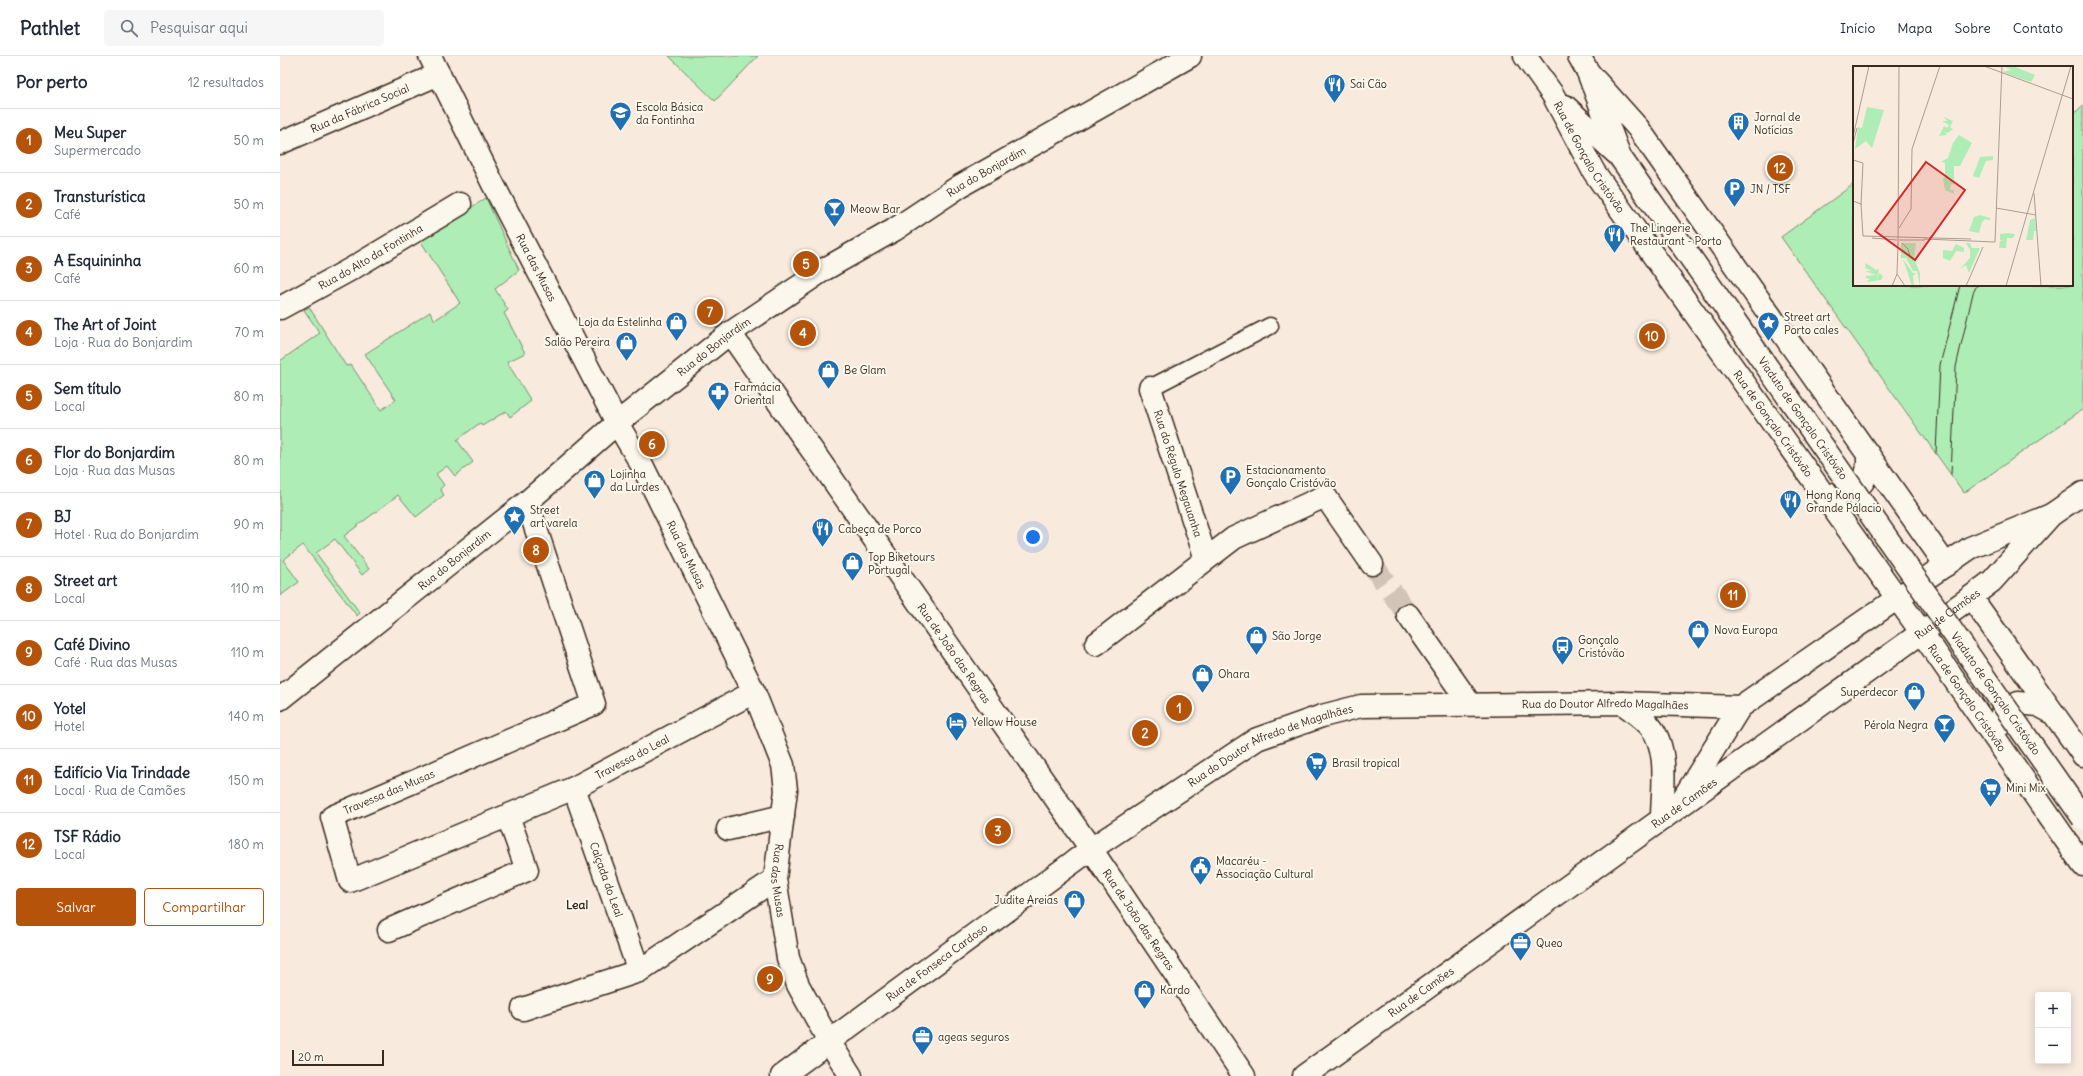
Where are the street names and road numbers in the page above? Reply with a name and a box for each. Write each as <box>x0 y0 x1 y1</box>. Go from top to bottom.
street label: Rua da Fábrica Social <box>308 81 411 136</box>
street label: Rua de Gonçalo Cristóvão <box>1551 99 1628 216</box>
street label: Rua do Bonjardim <box>944 143 1028 200</box>
street label: Rua do Alto da Fontinha <box>316 221 425 293</box>
street label: Rua das Musas <box>513 232 560 304</box>
street label: Rua do Bonjardim <box>674 314 754 379</box>
street label: Viaduto de Gonçalo Cristóvão <box>1755 354 1851 482</box>
street label: Rua de Gonçalo Cristóvão <box>1730 368 1816 480</box>
street label: Rua do Régulo Megauanha <box>1151 408 1205 539</box>
street label: Rua das Musas <box>664 518 709 591</box>
street label: Rua do Bonjardim <box>415 527 494 593</box>
street label: Rua de Camões <box>1912 586 1983 642</box>
street label: Rua de João das Regras <box>914 601 994 706</box>
street label: Viaduto de Gonçalo Cristóvão <box>1948 630 2044 757</box>
street label: Rua de Gonçalo Cristóvão <box>1925 641 2009 754</box>
street label: Rua do Doutor Alfredo Magalhães <box>1522 696 1689 712</box>
street label: Rua do Doutor Alfredo de Magalhães <box>1185 701 1354 790</box>
street label: Travessa do Leal <box>593 732 671 782</box>
street label: Travessa das Musas <box>341 766 437 818</box>
street label: Rua de Camões <box>1649 775 1720 831</box>
street label: Calçada do Leal <box>587 840 626 919</box>
street label: Rua das Musas <box>768 843 788 918</box>
street label: Rua de João das Regras <box>1100 866 1178 973</box>
street label: Rua de Fonseca Cardoso <box>883 920 990 1004</box>
street label: Rua de Camões <box>1385 964 1457 1020</box>

